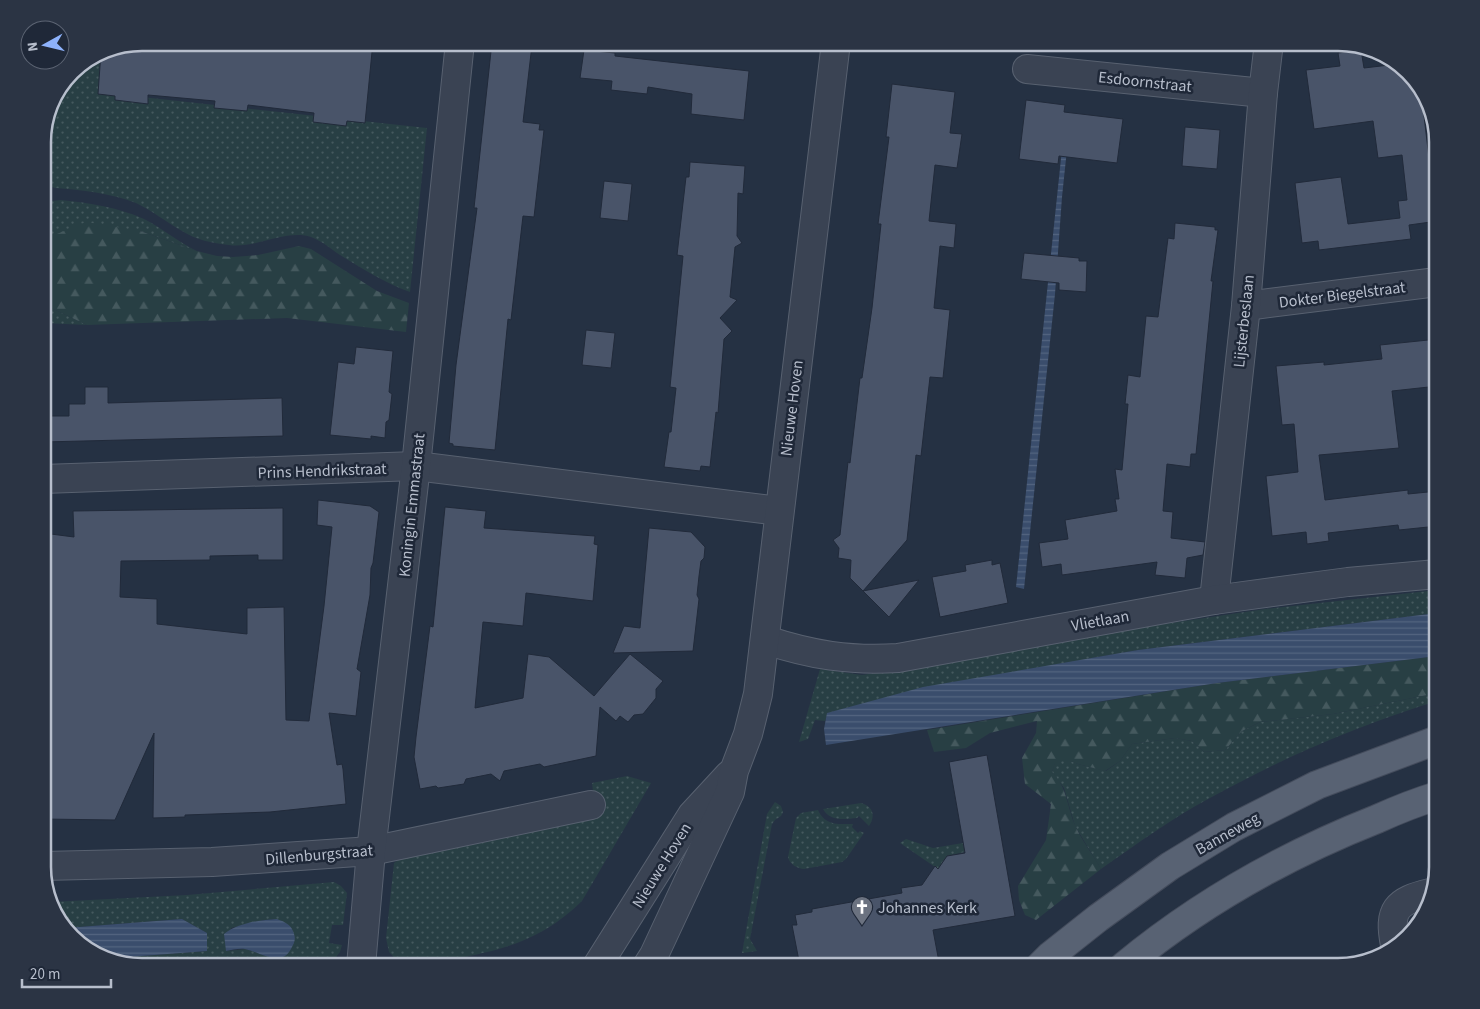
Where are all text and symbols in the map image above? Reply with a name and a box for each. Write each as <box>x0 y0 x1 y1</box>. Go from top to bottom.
north arrow <box>20 20 70 70</box>
text: N <box>23 41 44 53</box>
street label: Esdoornstraat <box>1097 66 1193 98</box>
street label: Lijsterbeslaan <box>1228 274 1260 369</box>
street label: Dokter Biegelstraat <box>1278 276 1407 314</box>
street label: Nieuwe Hoven <box>775 359 809 457</box>
street label: Koningin Emmastraat <box>394 432 431 578</box>
street label: Prins Hendrikstraat <box>257 458 387 484</box>
street label: Vlietlaan <box>1070 605 1131 637</box>
street label: Banneweg <box>1191 807 1264 861</box>
street label: Nieuwe Hoven <box>627 819 697 912</box>
street label: Dillenburgstraat <box>264 839 374 871</box>
church icon: Johannes Kerk <box>850 895 874 926</box>
place label: Johannes Kerk <box>878 897 977 919</box>
scale bar <box>22 956 111 988</box>
text: 20 m <box>30 964 60 985</box>

